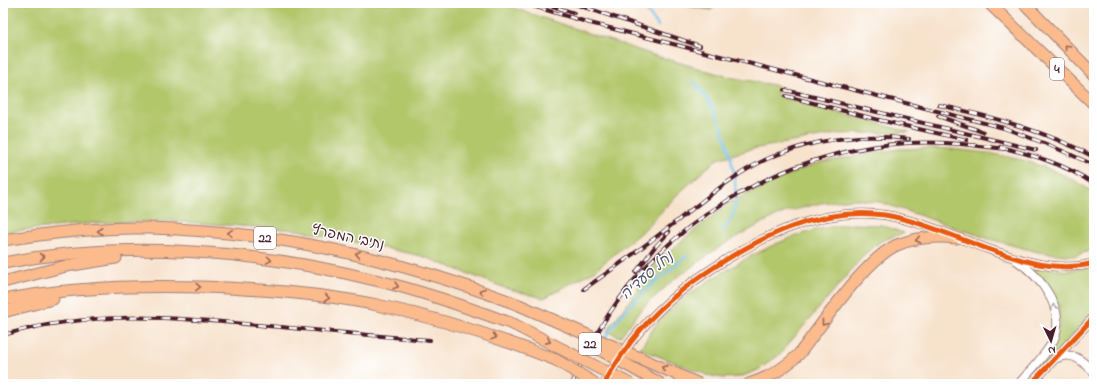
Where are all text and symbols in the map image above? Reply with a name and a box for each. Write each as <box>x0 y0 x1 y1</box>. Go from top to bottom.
one-way arrow <box>1064 44 1072 52</box>
road number: 4 <box>1050 58 1064 80</box>
street label: נתיבי המפרץ <box>310 220 386 256</box>
one-way arrow <box>97 226 103 235</box>
road number: 22 <box>254 227 276 249</box>
one-way arrow <box>227 229 233 238</box>
one-way arrow <box>915 235 921 243</box>
water label: נחל סעדיה <box>616 246 680 305</box>
one-way arrow <box>355 251 361 259</box>
one-way arrow <box>39 253 45 262</box>
one-way arrow <box>266 255 272 264</box>
one-way arrow <box>392 281 399 290</box>
one-way arrow <box>195 283 201 292</box>
one-way arrow <box>479 288 486 296</box>
one-way arrow <box>324 293 330 302</box>
one-way arrow <box>1050 304 1058 310</box>
one-way arrow <box>821 318 828 325</box>
north arrow <box>1031 321 1071 361</box>
one-way arrow <box>491 333 498 341</box>
road number: 22 <box>579 333 601 355</box>
one-way arrow <box>544 336 551 344</box>
text: N <box>1047 342 1056 358</box>
one-way arrow <box>660 365 667 373</box>

